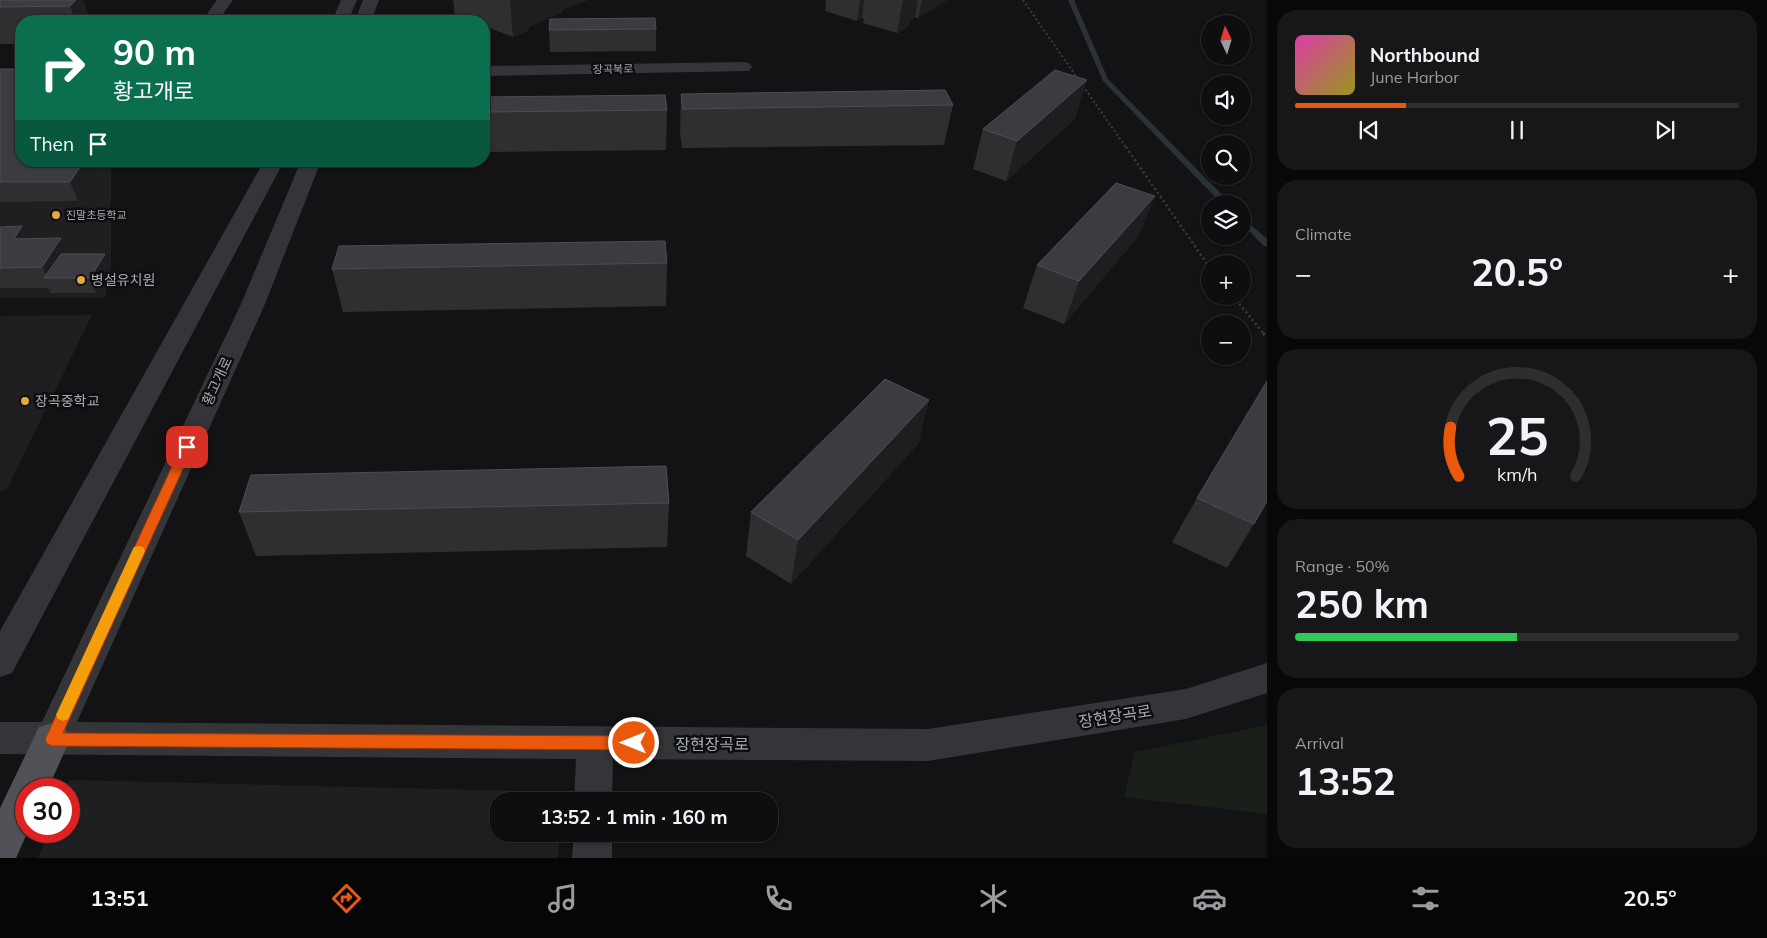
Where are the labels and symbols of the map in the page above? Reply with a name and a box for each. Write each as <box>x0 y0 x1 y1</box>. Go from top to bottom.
north arrow <box>1201 15 1251 65</box>
street label: 장곡북로 <box>593 62 633 76</box>
place label: 진말초등학교 <box>66 208 127 222</box>
marker: 진말초등학교 <box>50 209 62 221</box>
place label: 병설유치원 <box>91 271 155 289</box>
marker: 병설유치원 <box>75 274 87 286</box>
street label: 황고개로 <box>198 354 236 408</box>
place label: 장곡중학교 <box>35 392 100 410</box>
marker: 장곡중학교 <box>19 395 31 407</box>
pin <box>166 426 208 468</box>
street label: 장현장곡로 <box>1077 700 1153 732</box>
position arrow <box>607 716 659 768</box>
street label: 장현장곡로 <box>675 734 749 754</box>
speed limit sign: 30 <box>15 778 80 843</box>

